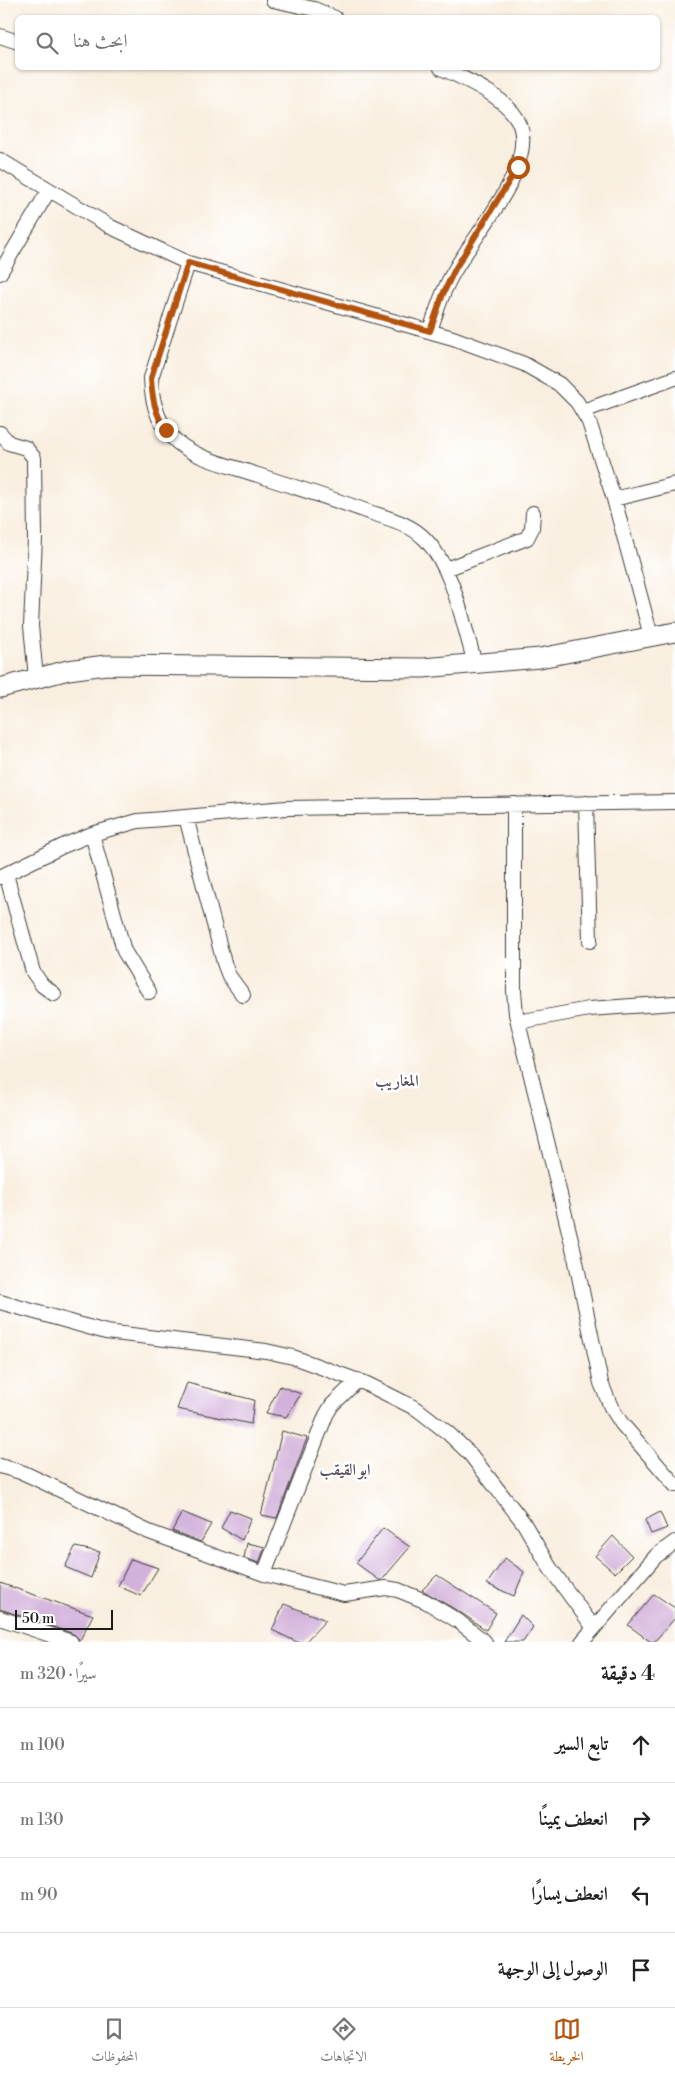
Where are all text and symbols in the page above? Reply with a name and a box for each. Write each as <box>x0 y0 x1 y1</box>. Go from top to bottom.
search box <box>15 15 660 70</box>
icon: search <box>33 29 61 57</box>
text: ابحث هنا <box>73 29 128 53</box>
route start <box>507 156 530 179</box>
route end <box>155 419 178 442</box>
district label: المغاريب <box>375 1071 419 1091</box>
district label: ابو القيقب <box>320 1460 371 1480</box>
scale bar <box>15 1607 112 1630</box>
text: 50 m <box>22 1610 54 1628</box>
text: 4 دقيقة <box>601 1661 655 1687</box>
text: سيرًا · 320 m <box>20 1664 96 1684</box>
icon: ahead <box>627 1731 655 1759</box>
text: تابع السير <box>555 1732 608 1756</box>
text: 100 m <box>20 1735 65 1755</box>
icon: right <box>627 1806 655 1834</box>
text: انعطف يمينًا <box>539 1807 608 1831</box>
text: 130 m <box>20 1810 64 1830</box>
icon: left <box>627 1881 655 1909</box>
text: انعطف يسارًا <box>531 1882 608 1906</box>
text: 90 m <box>20 1885 58 1905</box>
icon: arrive <box>627 1956 655 1984</box>
text: الوصول إلى الوجهة <box>498 1957 608 1981</box>
tab: المحفوظات <box>91 2015 138 2070</box>
tab: الاتجاهات <box>320 2015 367 2070</box>
tab: الخريطة <box>550 2015 584 2070</box>

